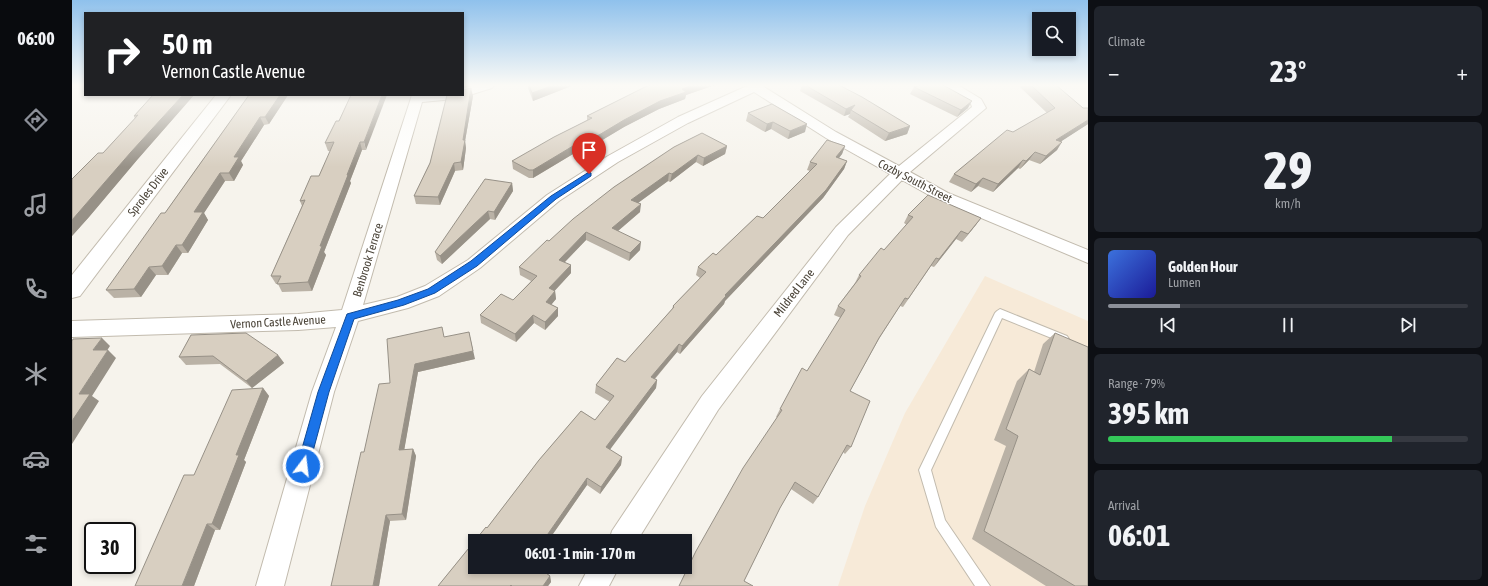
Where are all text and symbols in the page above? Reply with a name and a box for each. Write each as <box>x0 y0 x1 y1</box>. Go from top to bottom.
map controls <box>1032 12 1076 56</box>
button: search <box>1032 12 1076 56</box>
text: 06:00 <box>17 28 55 49</box>
icon: right <box>96 28 148 80</box>
text: 50 m <box>162 28 212 60</box>
text: Climate <box>1108 34 1145 49</box>
text: 23° <box>1270 54 1306 88</box>
text: − <box>1108 59 1119 85</box>
text: + <box>1457 59 1468 85</box>
text: Vernon Castle Avenue <box>162 61 305 82</box>
icon: directions <box>22 106 50 134</box>
pin <box>572 133 606 174</box>
icon: arrive <box>578 139 600 161</box>
text: 29 <box>1264 140 1312 200</box>
street label: Cozby South Street <box>876 156 955 206</box>
street label: Sproles Drive <box>125 165 171 219</box>
icon: music <box>22 191 50 219</box>
text: km/h <box>1275 196 1301 211</box>
street label: Benbrook Terrace <box>350 221 386 299</box>
text: Golden Hour <box>1168 258 1238 275</box>
street label: Mildred Lane <box>771 266 817 320</box>
icon: phone <box>22 275 50 303</box>
text: Lumen <box>1168 275 1201 290</box>
street label: Vernon Castle Avenue <box>230 313 326 331</box>
icon: previous <box>1157 314 1179 336</box>
icon: pause <box>1277 314 1299 336</box>
icon: next <box>1397 314 1419 336</box>
icon: climate <box>22 360 50 388</box>
text: Range · 79% <box>1108 376 1165 391</box>
text: 395 km <box>1108 396 1189 430</box>
icon: car <box>22 445 50 473</box>
position arrow <box>282 445 324 487</box>
text: Arrival <box>1108 498 1140 513</box>
text: 06:01 <box>1108 518 1170 552</box>
speed limit sign: 30 <box>84 522 136 574</box>
icon: filters <box>22 530 50 558</box>
text: 06:01 · 1 min · 170 m <box>525 545 635 562</box>

